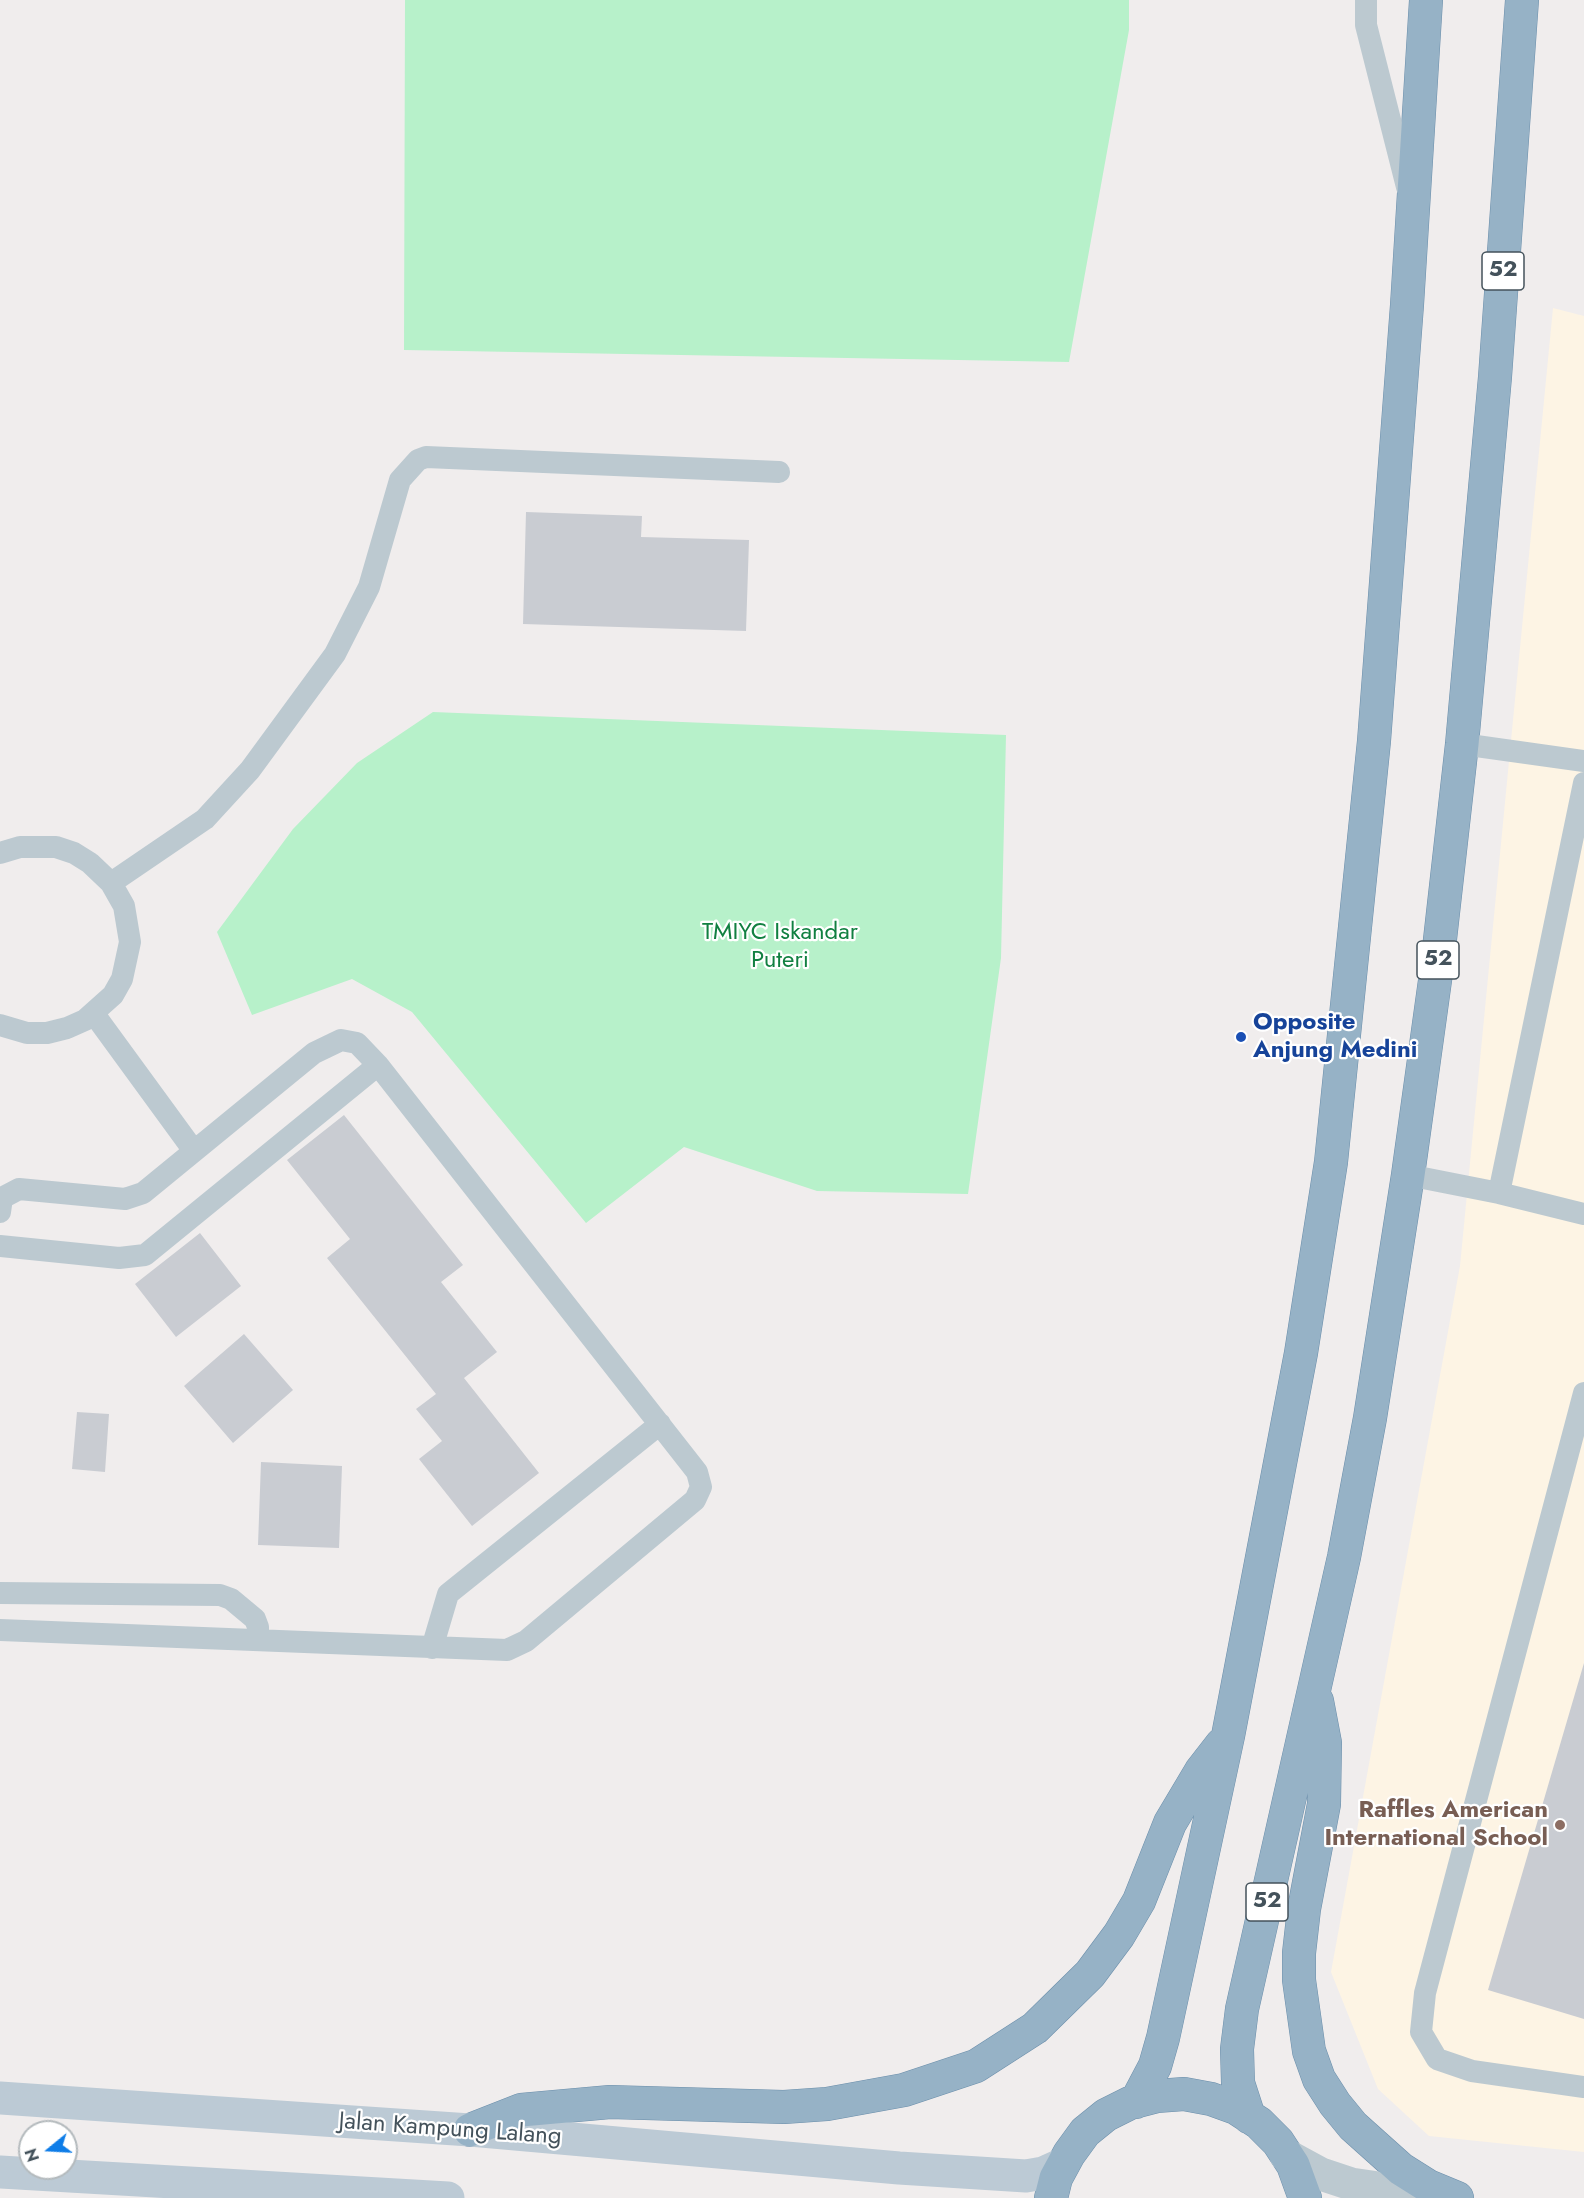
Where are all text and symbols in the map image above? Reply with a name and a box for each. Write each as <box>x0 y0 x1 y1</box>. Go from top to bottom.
road number: 52 <box>1482 252 1524 290</box>
park label: TMIYC Iskandar Puteri <box>702 919 858 975</box>
road number: 52 <box>1417 941 1459 979</box>
place label: Opposite Anjung Medini <box>1253 1009 1417 1065</box>
marker: Opposite Anjung Medini <box>1234 1030 1248 1044</box>
place label: Raffles American International School <box>1324 1797 1548 1853</box>
marker: Raffles American International School <box>1553 1818 1567 1832</box>
road number: 52 <box>1246 1883 1288 1921</box>
street label: Jalan Kampung Lalang <box>338 2108 562 2152</box>
north arrow <box>18 2120 78 2180</box>
text: N <box>19 2145 45 2165</box>

